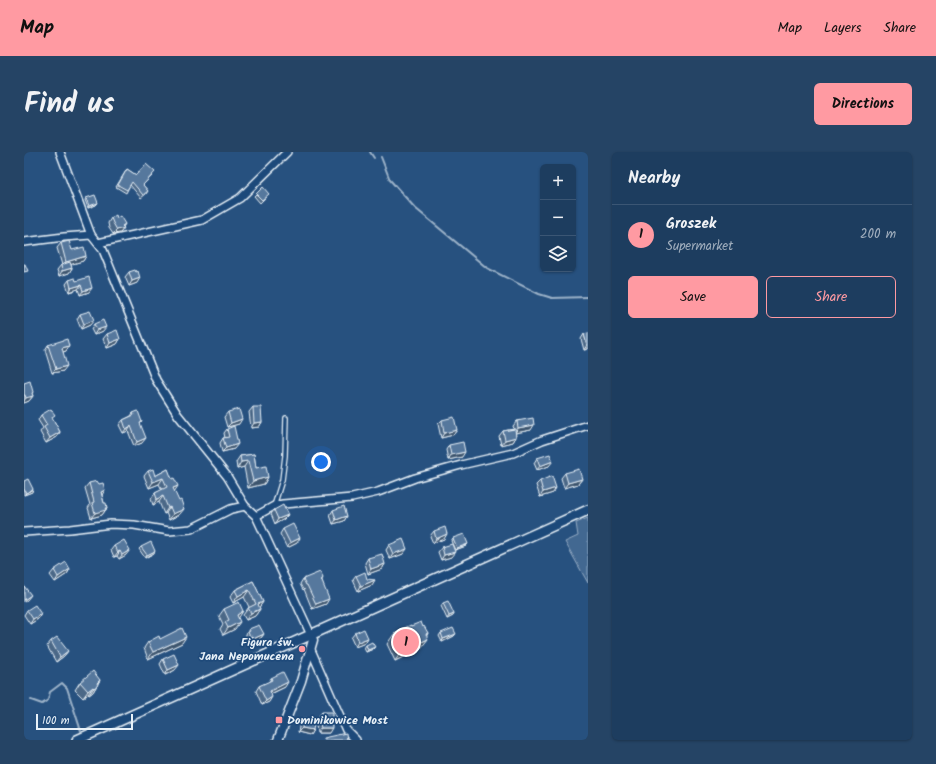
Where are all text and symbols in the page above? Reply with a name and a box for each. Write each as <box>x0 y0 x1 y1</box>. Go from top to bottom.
text: Map <box>20 13 54 43</box>
text: Map <box>778 17 802 39</box>
text: Layers <box>824 17 862 39</box>
text: Share <box>884 17 916 39</box>
text: Find us <box>24 82 115 127</box>
button: Directions <box>814 83 912 125</box>
map controls <box>540 164 576 272</box>
button: + <box>540 164 576 200</box>
text: Nearby <box>628 165 680 192</box>
button: − <box>540 200 576 236</box>
text: Groszek <box>666 212 716 236</box>
text: 1 <box>639 224 643 245</box>
text: 200 m <box>860 224 896 245</box>
button: layers <box>540 236 576 272</box>
text: Supermarket <box>666 236 733 257</box>
button: Save <box>628 276 758 318</box>
button: Share <box>766 276 896 318</box>
your location <box>311 452 331 472</box>
pin: 1 <box>393 627 419 657</box>
place label: Figura św. Jana Nepomucena <box>199 633 294 666</box>
marker: Figura św. Jana Nepomucena <box>297 644 307 654</box>
place label: Dominikowice Most <box>287 711 389 730</box>
scale bar <box>36 712 133 731</box>
text: 100 m <box>42 712 70 730</box>
marker: Dominikowice Most <box>274 715 284 725</box>

